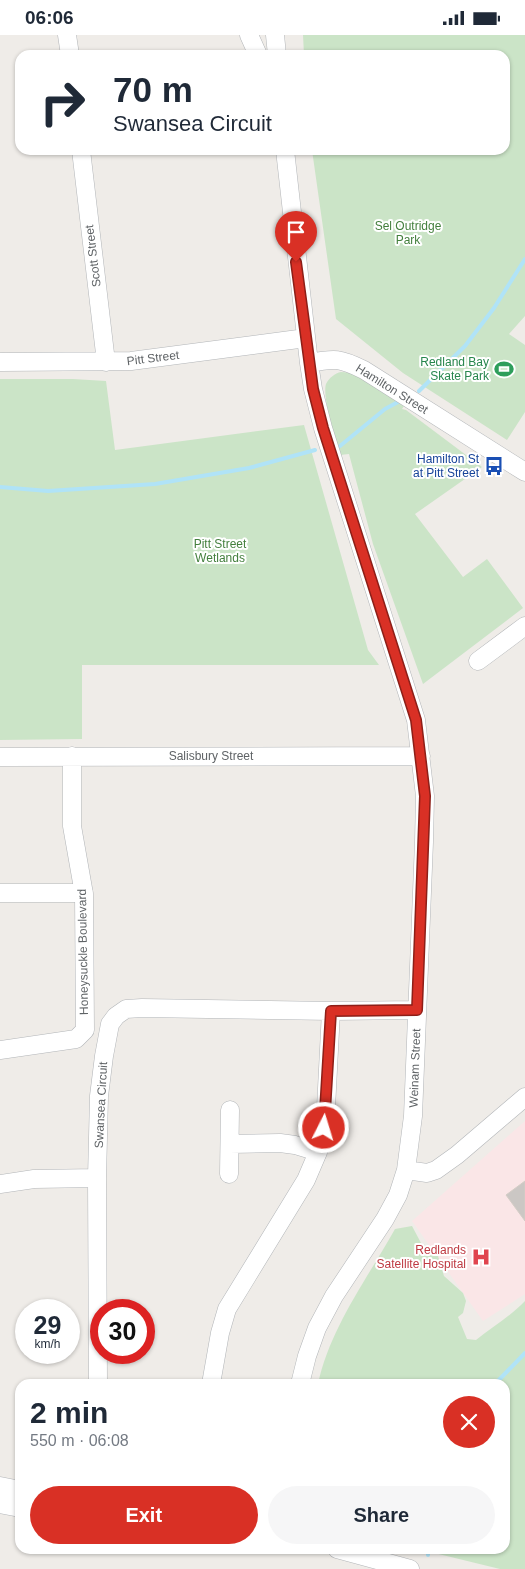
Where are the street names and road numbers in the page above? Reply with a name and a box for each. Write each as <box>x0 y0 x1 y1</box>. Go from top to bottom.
street label: Scott Street <box>82 223 104 288</box>
street label: Pitt Street <box>126 348 181 368</box>
street label: Hamilton Street <box>353 361 431 417</box>
street label: Salisbury Street <box>169 749 254 763</box>
street label: Honeysuckle Boulevard <box>75 889 91 1015</box>
street label: Weinam Street <box>407 1028 423 1108</box>
street label: Swansea Circuit <box>92 1061 110 1149</box>

